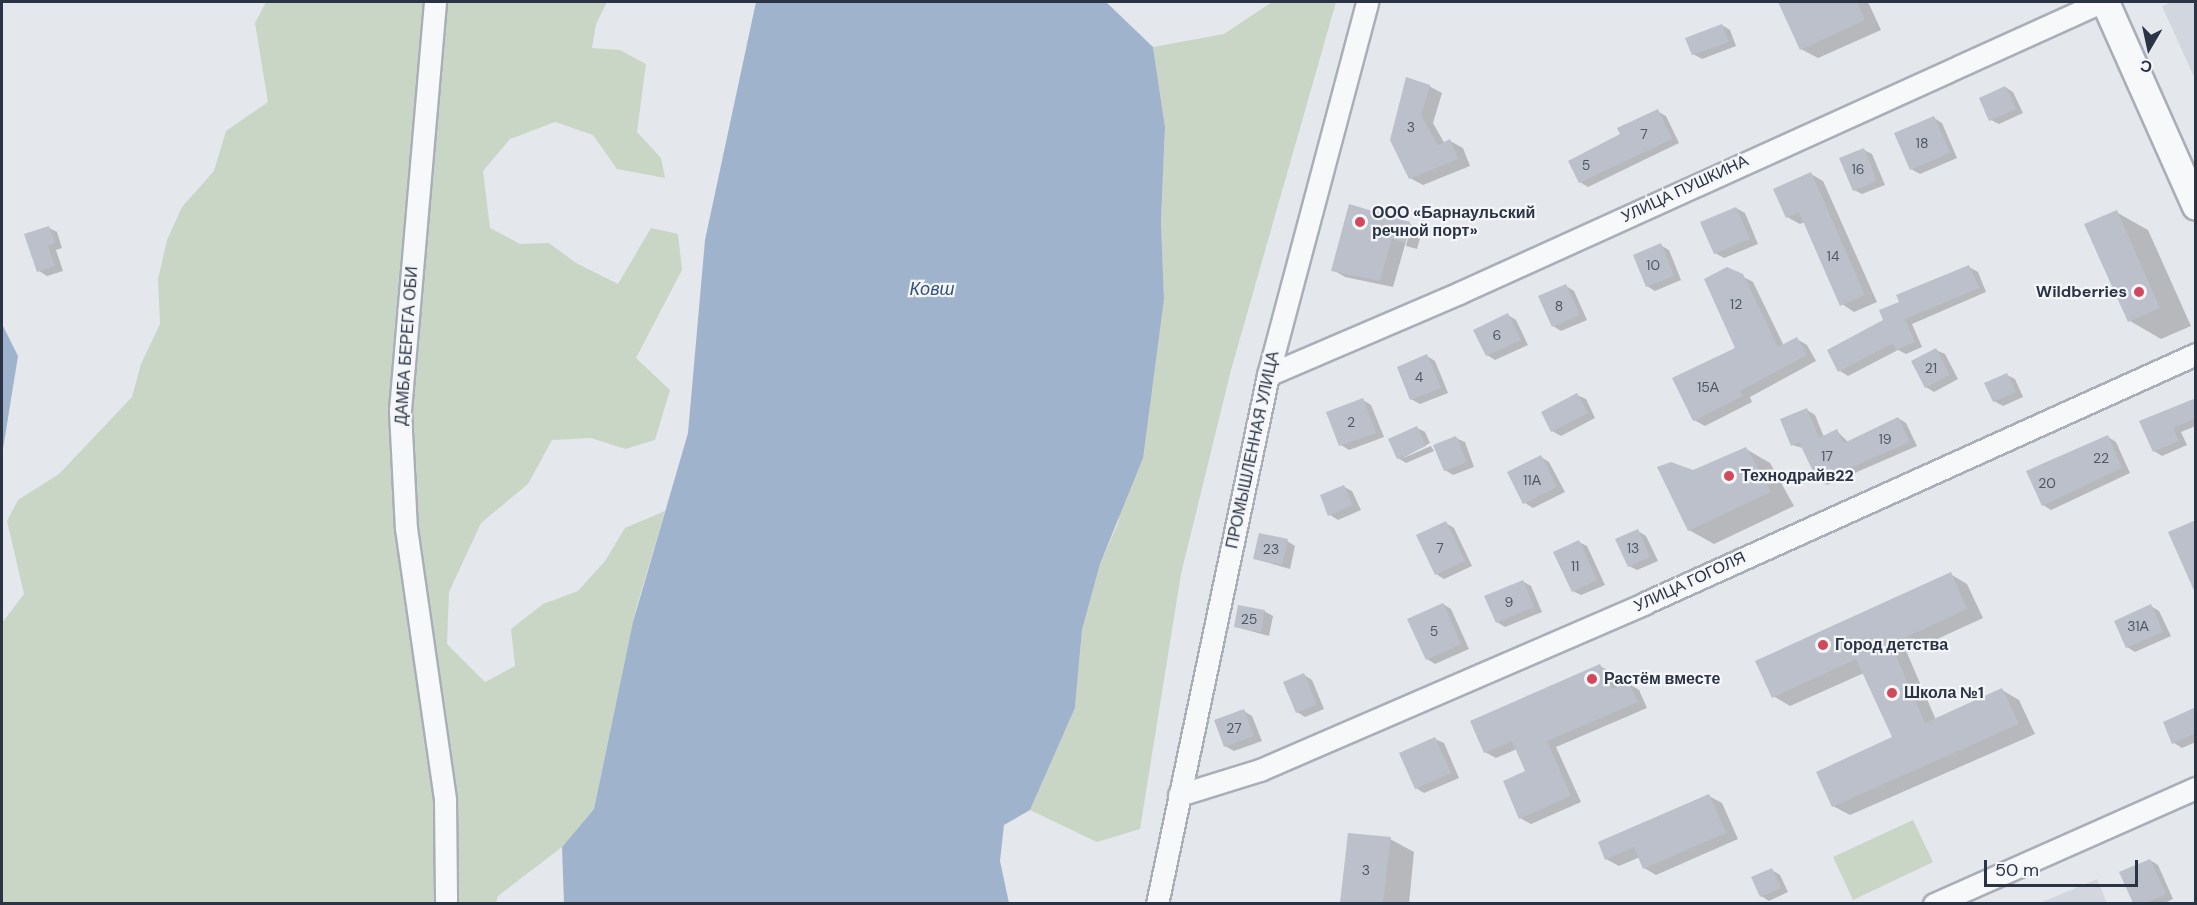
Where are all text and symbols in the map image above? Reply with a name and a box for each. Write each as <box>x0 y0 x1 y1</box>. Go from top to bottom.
north arrow <box>2119 18 2179 78</box>
text: С <box>2139 55 2153 78</box>
house number: 3 <box>1407 119 1415 135</box>
house number: 7 <box>1640 126 1648 142</box>
house number: 18 <box>1916 135 1928 151</box>
street label: УЛИЦА ПУШКИНА <box>1619 151 1751 227</box>
house number: 5 <box>1582 157 1590 173</box>
house number: 16 <box>1851 161 1865 177</box>
place label: ООО «Барнаульский речной порт» <box>1372 203 1535 241</box>
marker: ООО «Барнаульский речной порт» <box>1353 215 1367 229</box>
house number: 14 <box>1827 248 1839 264</box>
house number: 10 <box>1646 257 1660 273</box>
street label: ДАМБА БЕРЕГА ОБИ <box>392 266 422 426</box>
water label: Ковш <box>910 278 954 300</box>
place label: Wildberries <box>2036 282 2127 302</box>
marker: Wildberries <box>2132 285 2146 299</box>
house number: 12 <box>1730 296 1742 312</box>
house number: 8 <box>1555 298 1563 314</box>
house number: 6 <box>1493 327 1501 343</box>
street label: ПРОМЫШЛЕННАЯ УЛИЦА <box>1223 350 1283 550</box>
house number: 21 <box>1925 360 1937 376</box>
house number: 4 <box>1415 369 1423 385</box>
house number: 15А <box>1697 379 1719 395</box>
house number: 2 <box>1347 414 1355 430</box>
house number: 19 <box>1878 431 1892 447</box>
house number: 17 <box>1821 448 1833 464</box>
house number: 22 <box>2093 450 2109 466</box>
place label: Технодрайв22 <box>1741 466 1854 486</box>
marker: Технодрайв22 <box>1722 469 1736 483</box>
house number: 11А <box>1523 472 1541 488</box>
house number: 20 <box>2038 475 2056 491</box>
house number: 7 <box>1436 540 1444 556</box>
house number: 13 <box>1627 540 1639 556</box>
house number: 23 <box>1263 541 1279 557</box>
street label: УЛИЦА ГОГОЛЯ <box>1631 548 1749 616</box>
house number: 11 <box>1571 558 1579 574</box>
house number: 9 <box>1505 594 1513 610</box>
house number: 25 <box>1241 611 1257 627</box>
house number: 31А <box>2127 618 2149 634</box>
house number: 5 <box>1430 623 1438 639</box>
place label: Город детства <box>1835 635 1948 655</box>
marker: Город детства <box>1816 638 1830 652</box>
place label: Растём вместе <box>1604 669 1720 689</box>
marker: Растём вместе <box>1585 672 1599 686</box>
place label: Школа №1 <box>1904 683 1984 703</box>
marker: Школа №1 <box>1885 686 1899 700</box>
house number: 27 <box>1226 720 1242 736</box>
scale bar <box>1987 848 2142 886</box>
text: 50 m <box>1995 858 2039 882</box>
house number: 3 <box>1362 862 1370 878</box>

